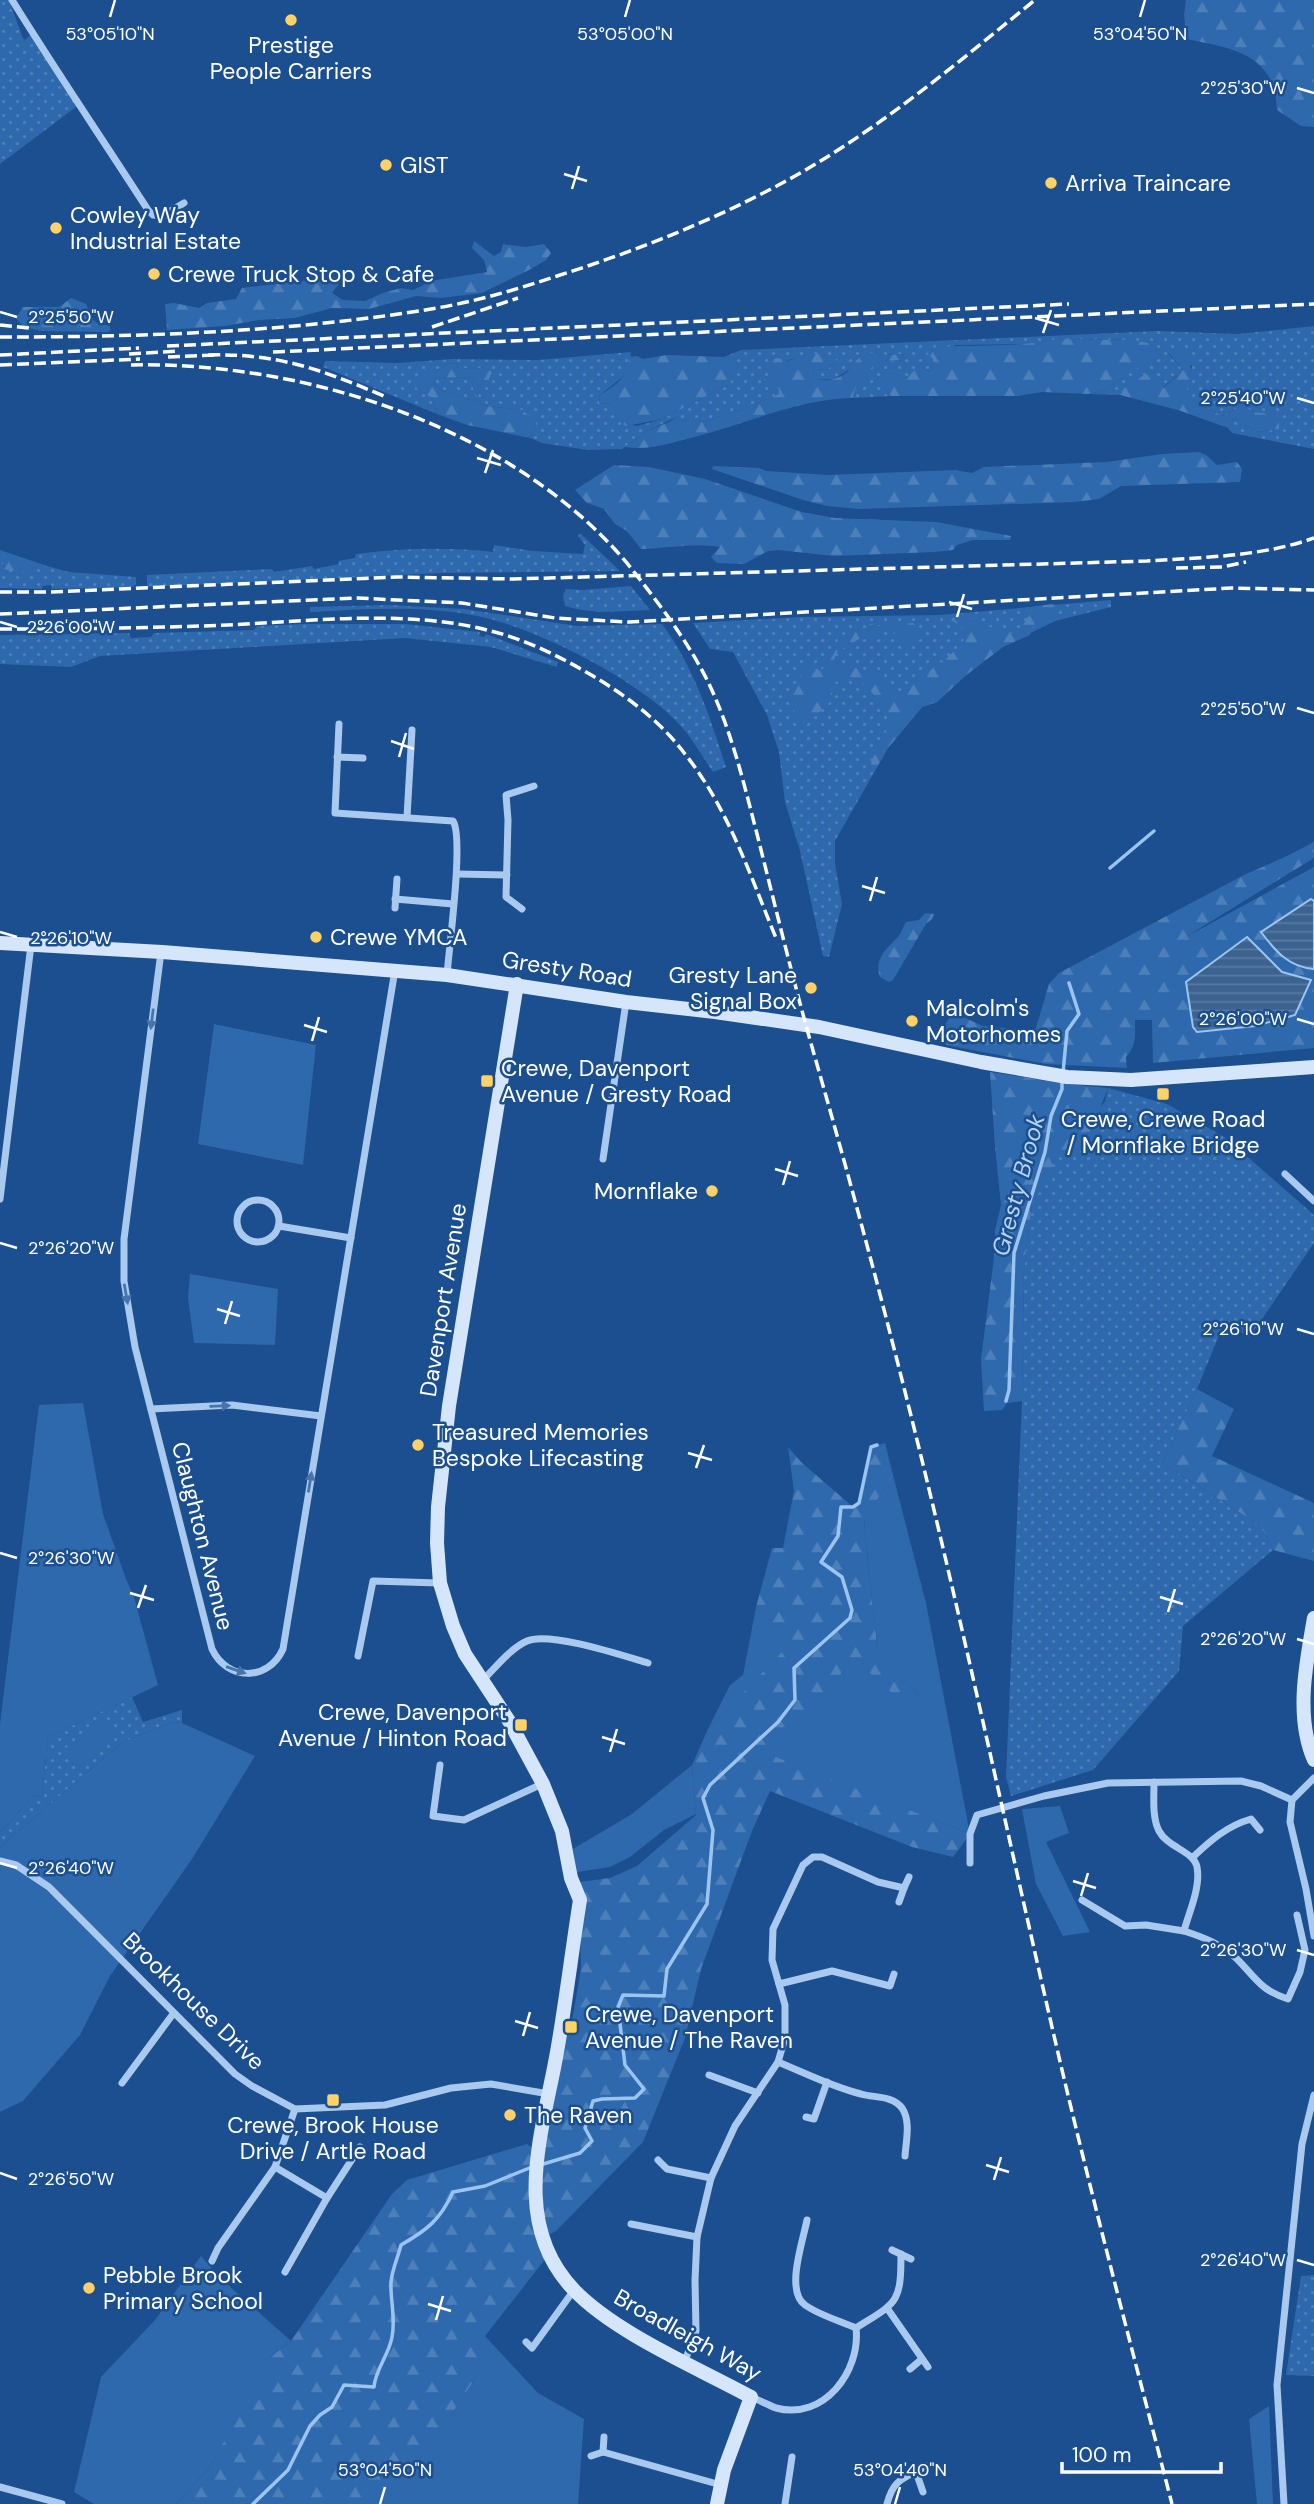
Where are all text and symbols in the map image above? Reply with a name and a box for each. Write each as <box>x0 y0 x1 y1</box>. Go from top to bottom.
marker: Prestige People Carriers <box>283 12 299 28</box>
text: 53°05'10"N <box>65 22 155 46</box>
text: 53°05'00"N <box>577 22 673 46</box>
text: 53°04'50"N <box>1093 22 1187 46</box>
place label: Prestige People Carriers <box>210 30 372 86</box>
text: 2°25'30"W <box>1200 76 1286 100</box>
place label: GIST <box>400 150 449 180</box>
marker: GIST <box>378 157 394 173</box>
place label: Arriva Traincare <box>1065 168 1231 198</box>
marker: Arriva Traincare <box>1043 175 1059 191</box>
place label: Cowley Way Industrial Estate <box>70 200 241 256</box>
marker: Cowley Way Industrial Estate <box>48 220 64 236</box>
place label: Crewe Truck Stop & Cafe <box>168 259 434 289</box>
marker: Crewe Truck Stop & Cafe <box>146 266 162 282</box>
text: 2°25'50"W <box>28 305 114 329</box>
text: 2°25'40"W <box>1200 386 1286 410</box>
text: 2°26'00"W <box>27 615 115 639</box>
text: 2°25'50"W <box>1200 697 1286 721</box>
place label: Crewe YMCA <box>330 922 468 952</box>
text: 2°26'10"W <box>30 926 112 950</box>
marker: Crewe YMCA <box>308 929 324 945</box>
street label: Gresty Road <box>500 944 634 994</box>
place label: Gresty Lane Signal Box <box>669 960 797 1016</box>
marker: Gresty Lane Signal Box <box>803 980 819 996</box>
place label: Malcolm's Motorhomes <box>926 993 1061 1049</box>
text: 2°26'00"W <box>1199 1007 1287 1031</box>
one-way arrow <box>146 1008 157 1030</box>
marker: Malcolm's Motorhomes <box>904 1013 920 1029</box>
place label: Crewe, Davenport Avenue / Gresty Road <box>501 1053 731 1109</box>
marker: Crewe, Davenport Avenue / Gresty Road <box>479 1073 495 1089</box>
marker: Crewe, Crewe Road / Mornflake Bridge <box>1155 1086 1171 1102</box>
place label: Crewe, Crewe Road / Mornflake Bridge <box>1061 1104 1265 1160</box>
water label: Gresty Brook <box>984 1110 1052 1259</box>
place label: Mornflake <box>594 1176 698 1206</box>
marker: Mornflake <box>704 1183 720 1199</box>
street label: Davenport Avenue <box>413 1201 473 1399</box>
text: 2°26'20"W <box>28 1236 114 1260</box>
one-way arrow <box>121 1283 132 1305</box>
text: 2°26'10"W <box>1202 1317 1284 1341</box>
one-way arrow <box>209 1400 231 1411</box>
place label: Treasured Memories Bespoke Lifecasting <box>432 1417 649 1473</box>
marker: Treasured Memories Bespoke Lifecasting <box>410 1437 426 1453</box>
street label: Claughton Avenue <box>165 1439 241 1633</box>
one-way arrow <box>305 1471 316 1493</box>
text: 2°26'30"W <box>28 1546 114 1570</box>
text: 2°26'20"W <box>1200 1627 1286 1651</box>
one-way arrow <box>225 1665 246 1676</box>
place label: Crewe, Davenport Avenue / Hinton Road <box>278 1697 507 1753</box>
marker: Crewe, Davenport Avenue / Hinton Road <box>513 1717 529 1733</box>
text: 2°26'40"W <box>28 1856 114 1880</box>
street label: Brookhouse Drive <box>117 1926 271 2076</box>
text: 2°26'30"W <box>1200 1938 1286 1962</box>
place label: Crewe, Davenport Avenue / The Raven <box>585 1999 793 2055</box>
marker: Crewe, Davenport Avenue / The Raven <box>563 2019 579 2035</box>
marker: Crewe, Brook House Drive / Artle Road <box>325 2092 341 2108</box>
place label: The Raven <box>524 2100 633 2130</box>
marker: The Raven <box>502 2107 518 2123</box>
place label: Crewe, Brook House Drive / Artle Road <box>227 2110 439 2166</box>
text: 2°26'50"W <box>28 2167 114 2191</box>
text: 2°26'40"W <box>1200 2248 1286 2272</box>
place label: Pebble Brook Primary School <box>103 2260 263 2316</box>
marker: Pebble Brook Primary School <box>81 2280 97 2296</box>
street label: Broadleigh Way <box>609 2282 767 2388</box>
scale bar <box>1062 2430 1221 2474</box>
text: 100 m <box>1072 2441 1132 2469</box>
text: 53°04'50"N <box>338 2458 432 2482</box>
text: 53°04'40"N <box>853 2458 947 2482</box>

